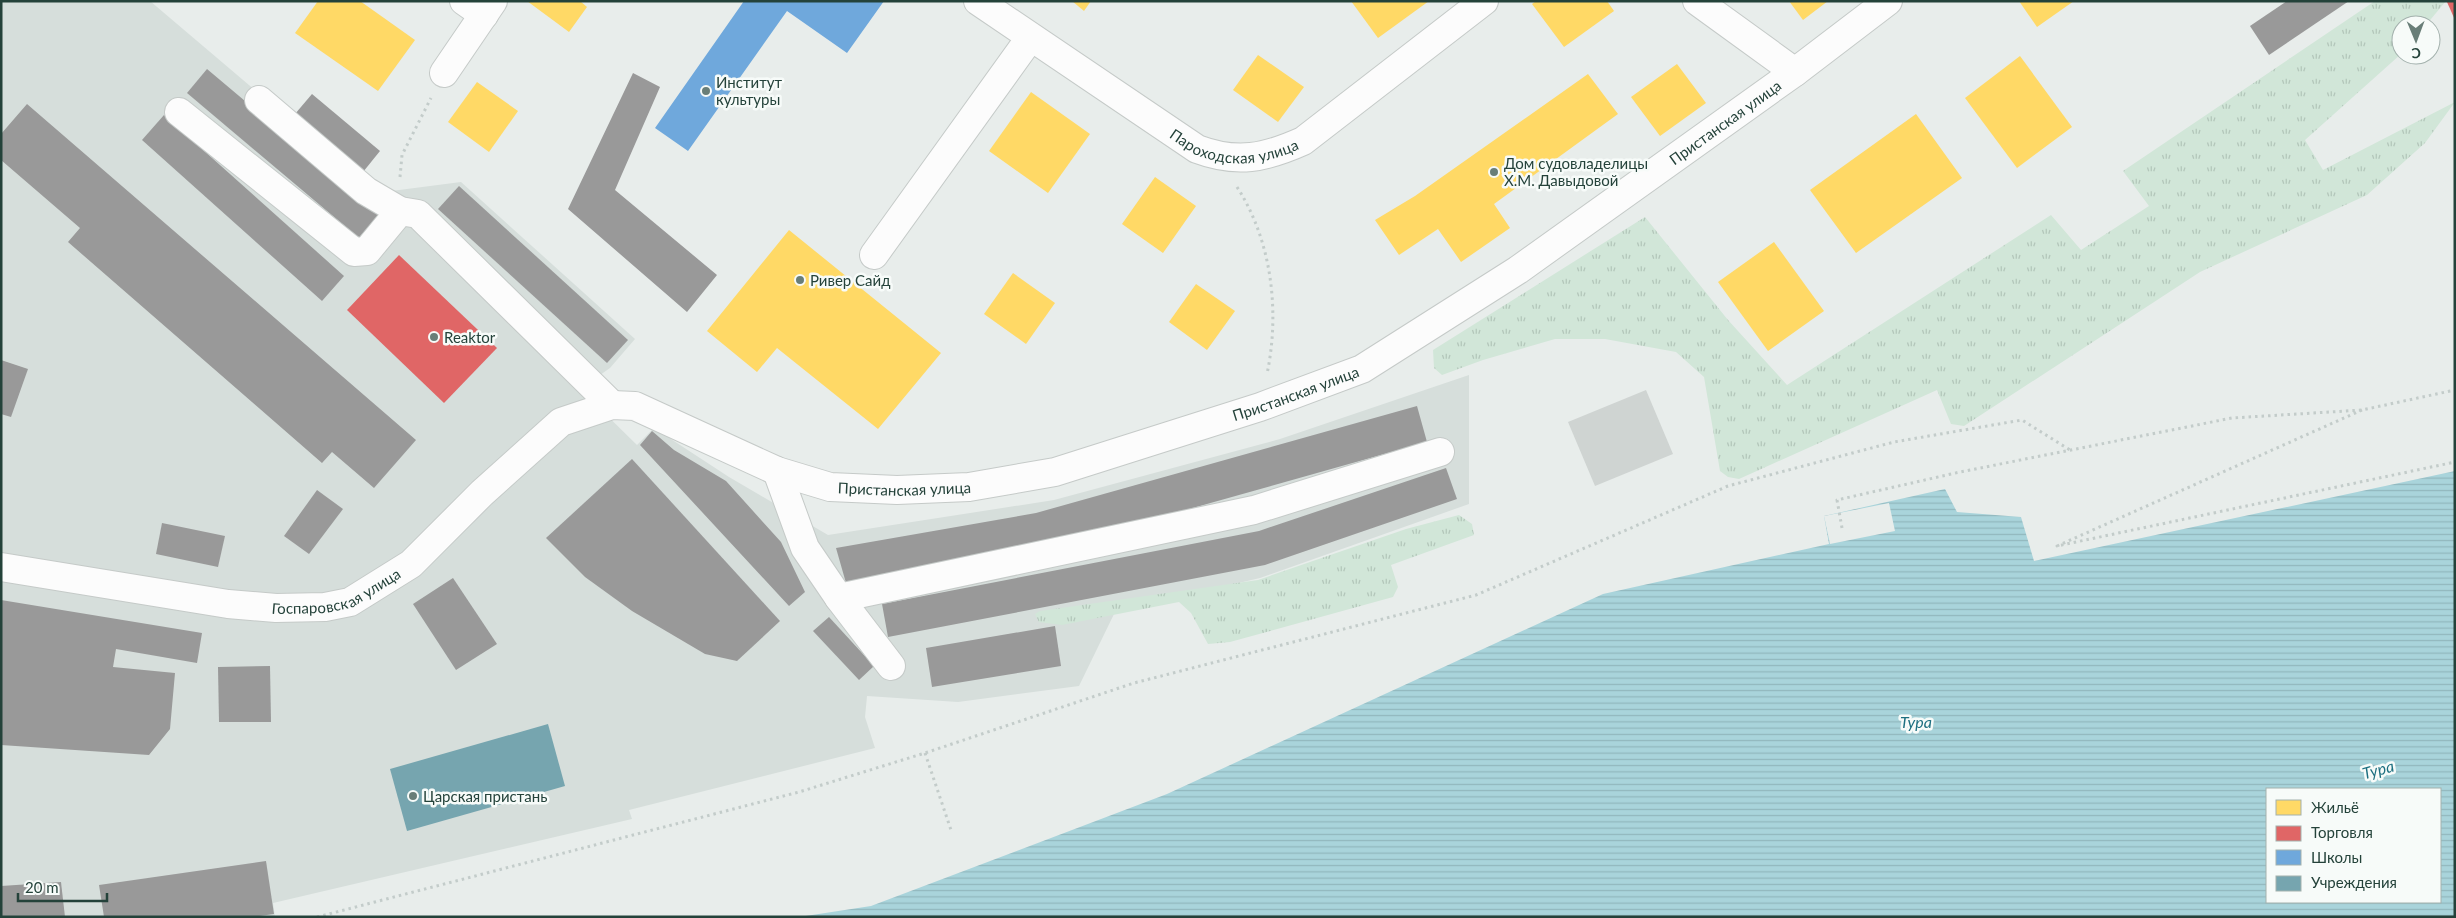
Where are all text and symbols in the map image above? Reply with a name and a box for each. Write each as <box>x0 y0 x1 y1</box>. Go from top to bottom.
north arrow <box>2391 15 2441 65</box>
text: С <box>2411 45 2421 62</box>
place label: Институт культуры <box>716 73 782 108</box>
street label: Пристанская улица <box>1666 76 1784 168</box>
marker: Институт культуры <box>700 85 712 97</box>
street label: Пароходская улица <box>1167 125 1301 167</box>
place label: Дом судовладелицы Х.М. Давыдовой <box>1504 154 1648 189</box>
marker: Дом судовладелицы Х.М. Давыдовой <box>1488 166 1500 178</box>
place label: Ривер Сайд <box>810 271 890 289</box>
marker: Ривер Сайд <box>794 274 806 286</box>
place label: Reaktor <box>444 328 496 346</box>
marker: Reaktor <box>428 331 440 343</box>
street label: Пристанская улица <box>1230 362 1361 424</box>
street label: Пристанская улица <box>837 478 971 499</box>
street label: Госпаровская улица <box>271 564 403 617</box>
water label: Тура <box>1900 712 1932 731</box>
water label: Тура <box>2360 756 2396 782</box>
place label: Царская пристань <box>423 787 547 805</box>
legend <box>2266 788 2441 903</box>
marker: Царская пристань <box>407 790 419 802</box>
text: Жильё <box>2311 798 2359 816</box>
text: Торговля <box>2311 823 2373 841</box>
text: Школы <box>2311 848 2362 866</box>
scale bar <box>18 870 106 902</box>
text: Учреждения <box>2311 873 2397 891</box>
text: 20 m <box>25 878 59 896</box>

